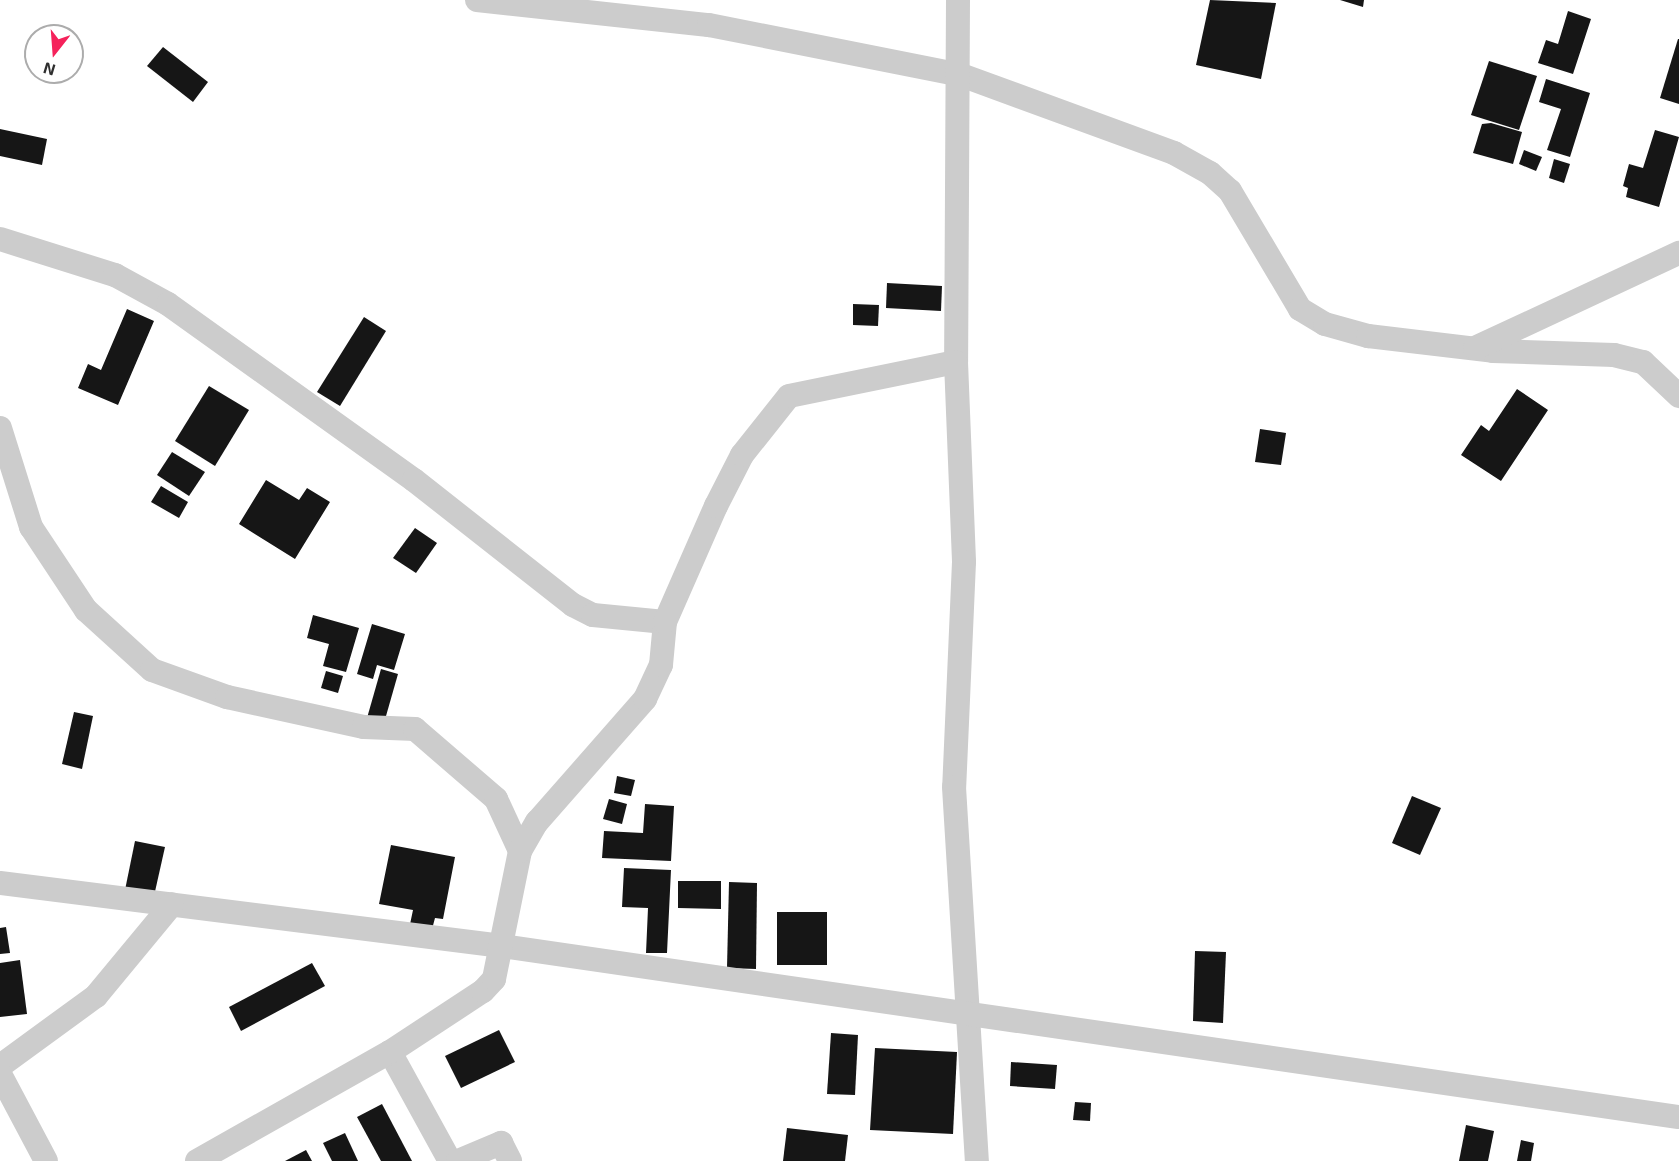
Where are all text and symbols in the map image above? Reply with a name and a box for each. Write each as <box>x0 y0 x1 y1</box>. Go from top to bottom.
north arrow <box>24 24 84 84</box>
text: N <box>41 59 57 81</box>

